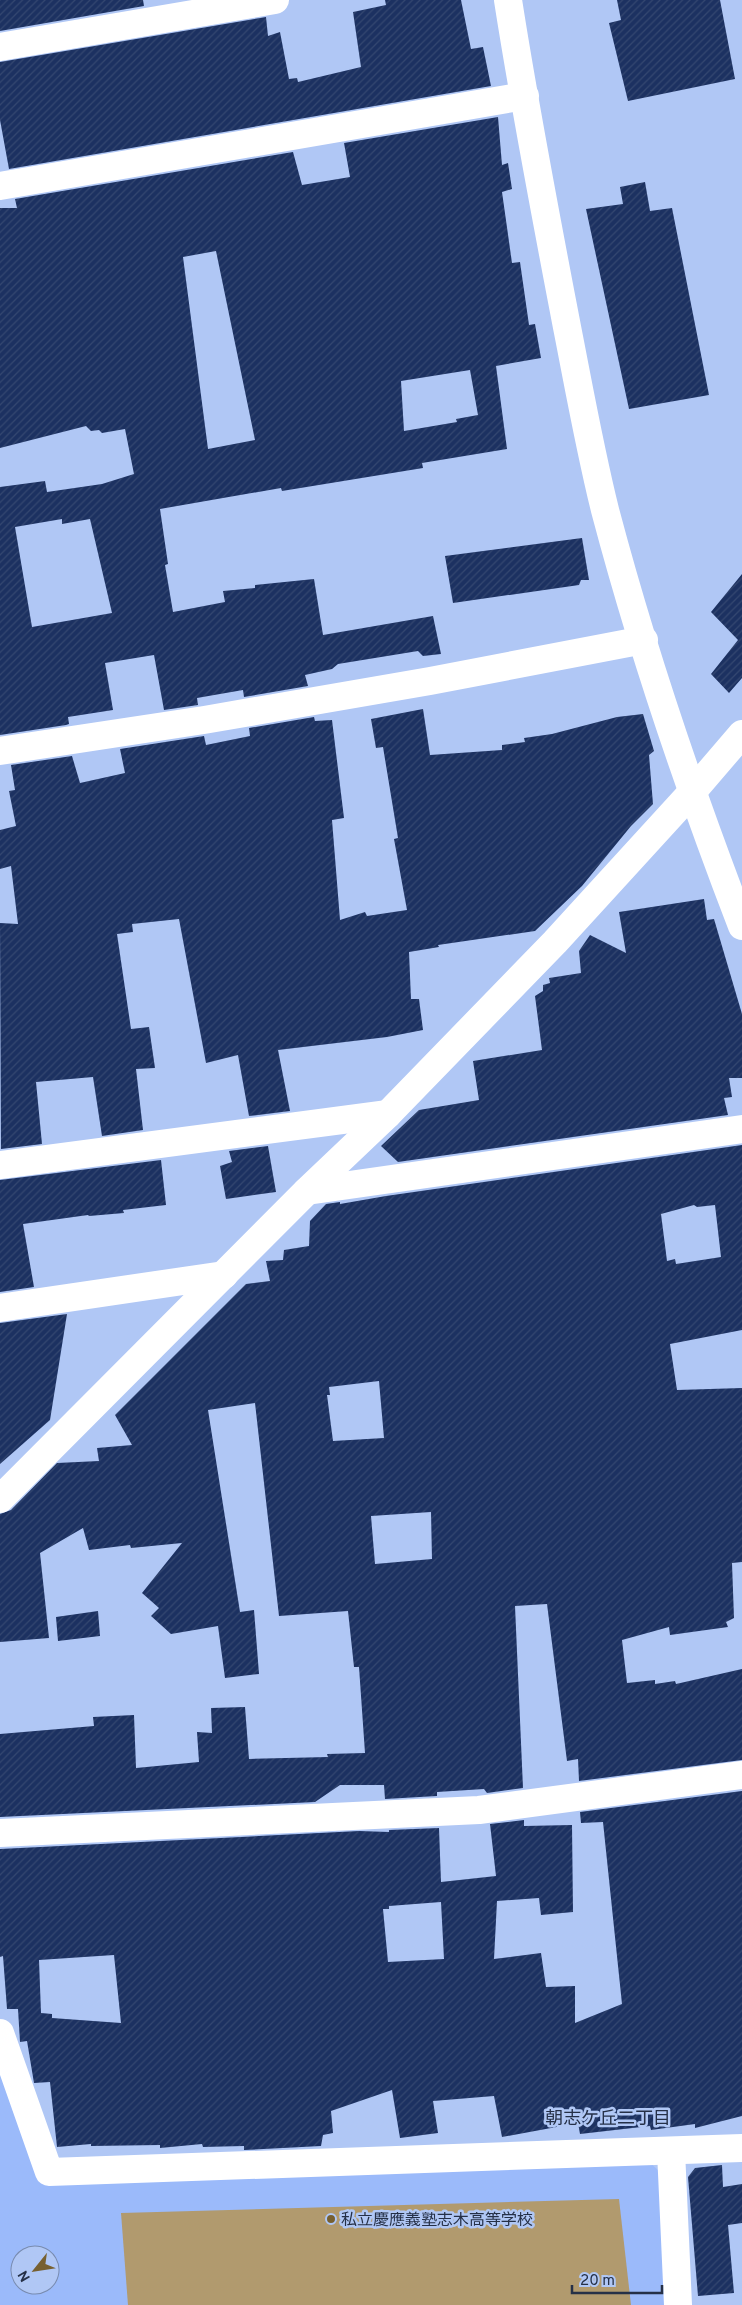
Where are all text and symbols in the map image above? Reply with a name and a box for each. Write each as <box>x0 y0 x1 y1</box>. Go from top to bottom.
district label: 朝志ケ丘二丁目 <box>545 2108 671 2131</box>
place label: 私立慶應義塾志木高等学校 <box>341 2211 533 2231</box>
marker: 私立慶應義塾志木高等学校 <box>325 2213 337 2225</box>
north arrow <box>10 2245 60 2295</box>
scale bar <box>572 2262 662 2294</box>
text: N <box>15 2267 35 2284</box>
text: 20 m <box>580 2272 615 2291</box>

